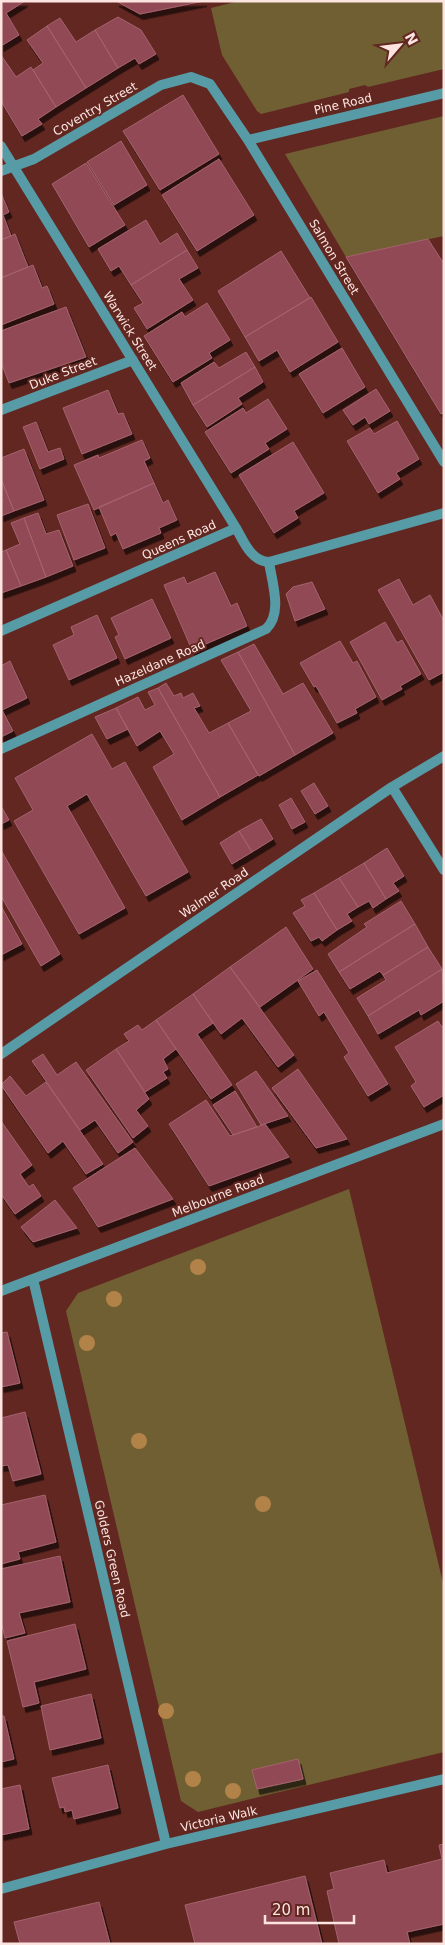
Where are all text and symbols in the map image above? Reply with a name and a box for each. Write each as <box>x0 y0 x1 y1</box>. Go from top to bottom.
north arrow <box>375 20 425 70</box>
text: N <box>402 30 421 48</box>
street label: Coventry Street <box>50 79 140 139</box>
street label: Pine Road <box>313 91 373 117</box>
street label: Salmon Street <box>306 217 362 297</box>
street label: Warwick Street <box>100 289 160 373</box>
street label: Duke Street <box>27 354 99 392</box>
street label: Queens Road <box>140 517 218 563</box>
street label: Hazeldane Road <box>113 637 207 689</box>
street label: Walmer Road <box>177 865 251 921</box>
street label: Melbourne Road <box>170 1172 266 1220</box>
street label: Golders Green Road <box>92 1499 132 1619</box>
street label: Victoria Walk <box>179 1803 259 1835</box>
scale bar <box>265 1892 354 1924</box>
text: 20 m <box>272 1901 310 1919</box>

